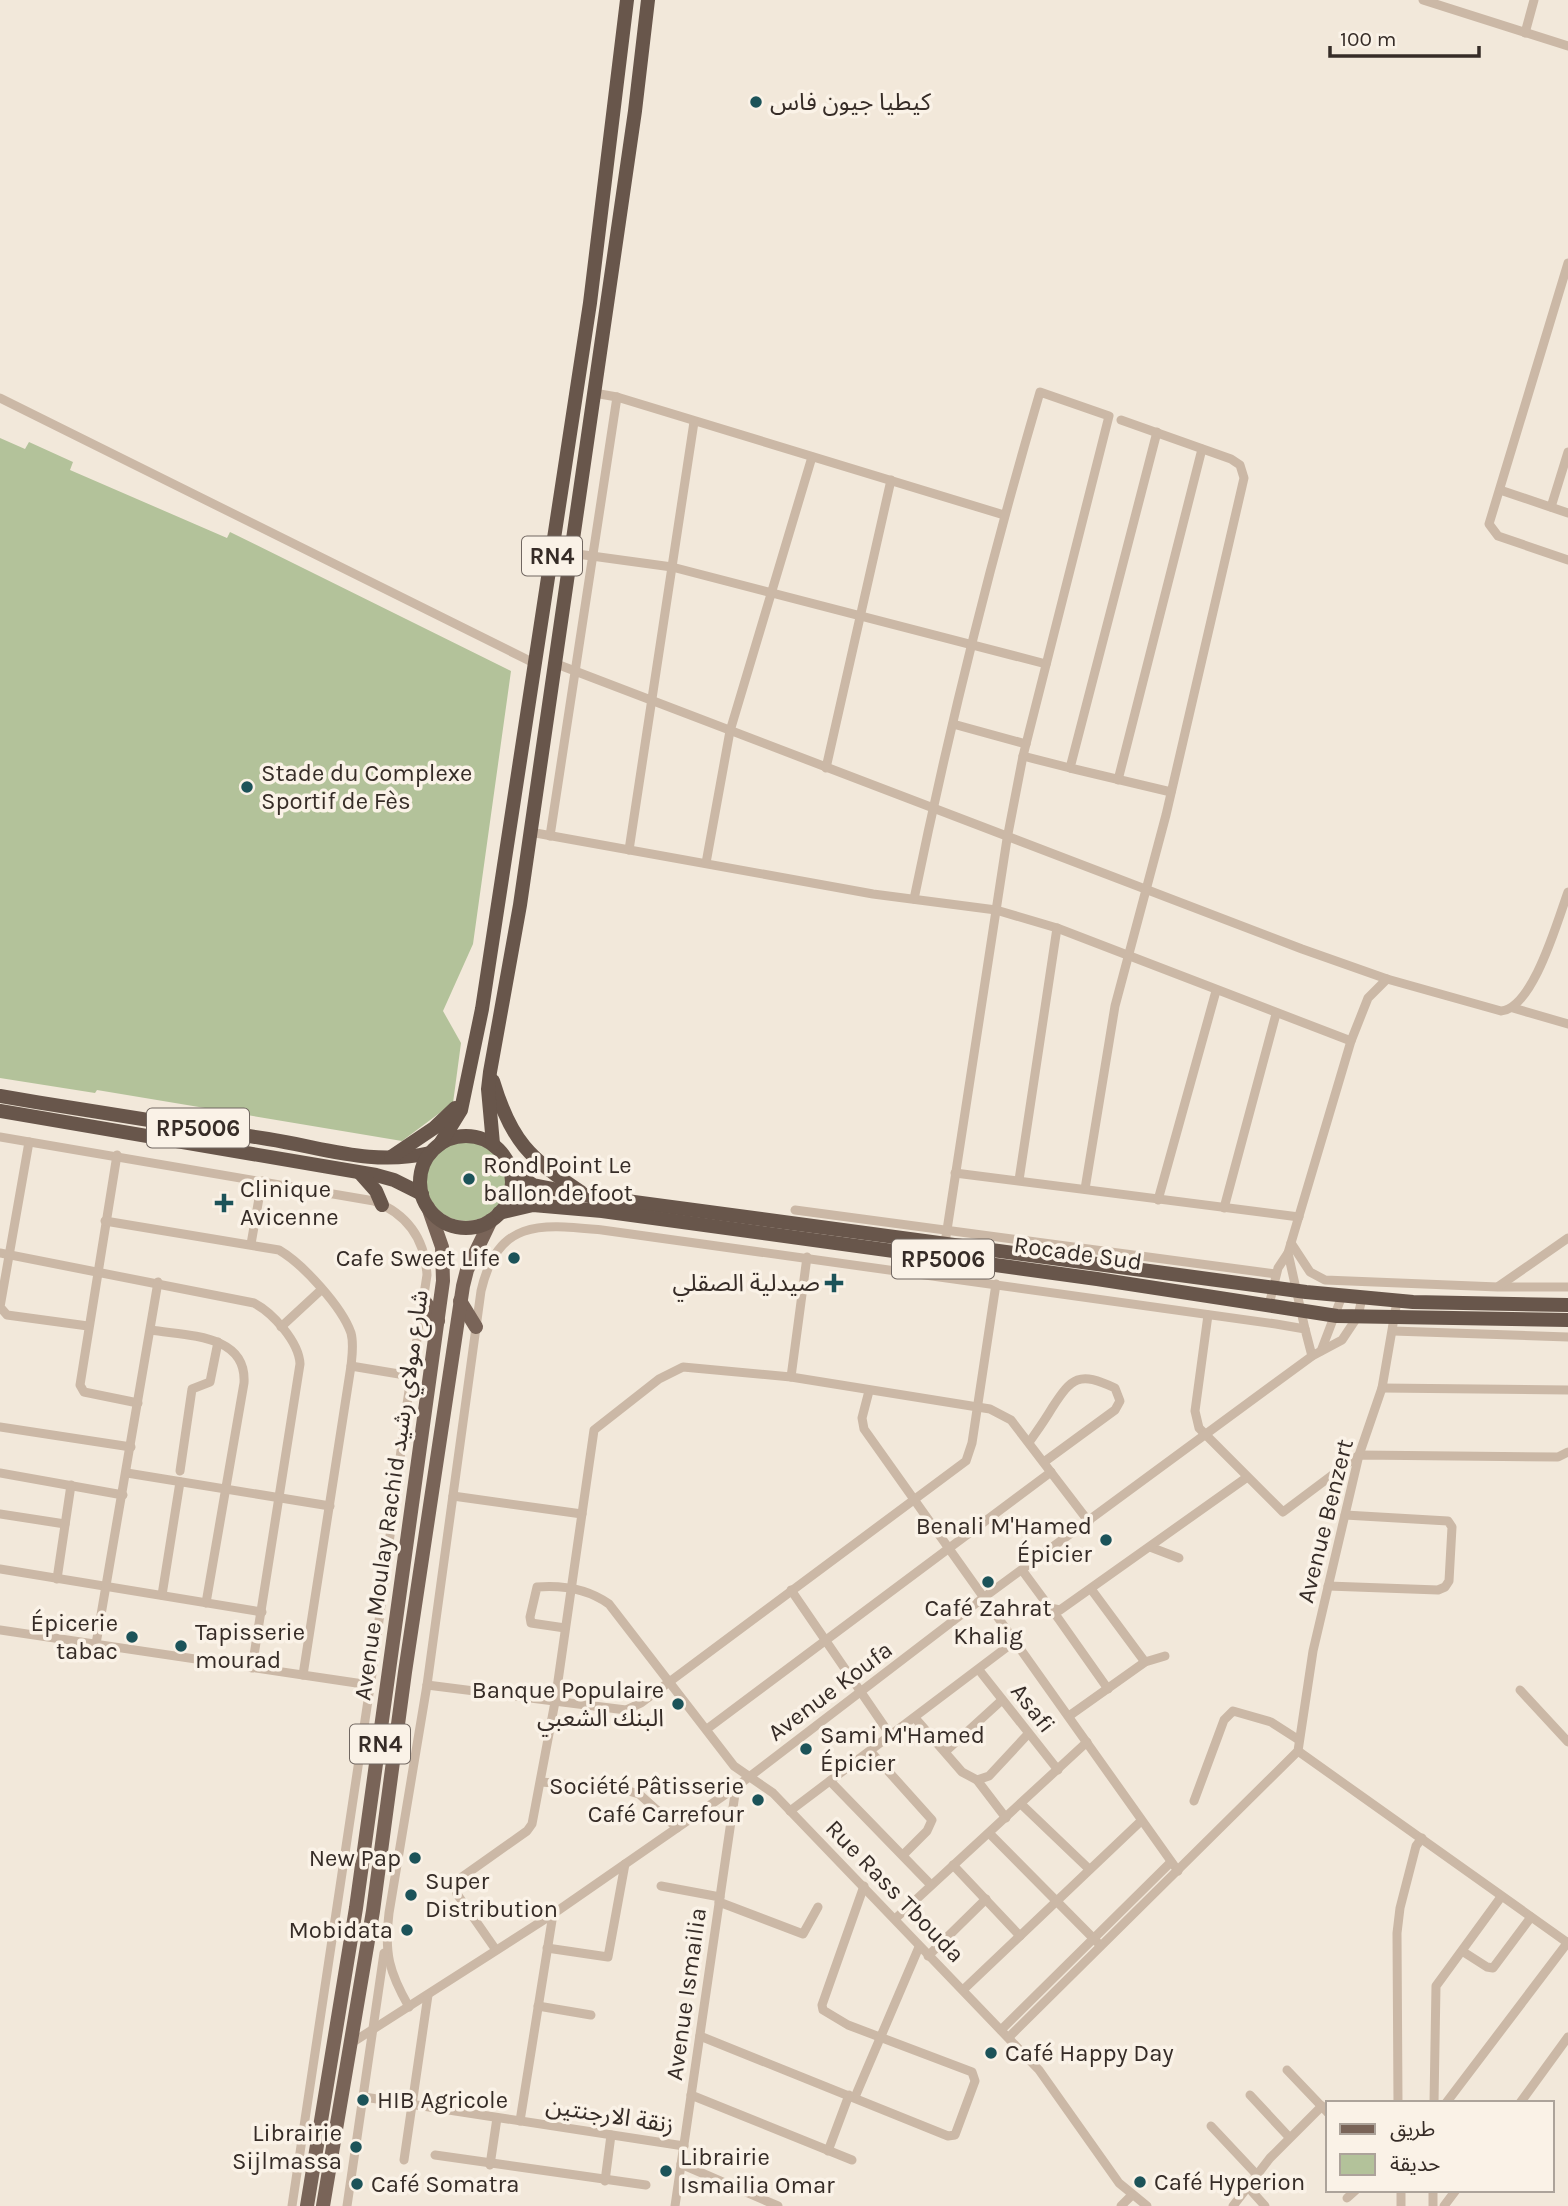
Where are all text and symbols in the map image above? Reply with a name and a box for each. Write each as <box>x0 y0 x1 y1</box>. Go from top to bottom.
scale bar <box>1330 14 1479 58</box>
text: 100 m <box>1340 27 1397 51</box>
place label: كيطيا جيون فاس <box>770 88 932 116</box>
marker: كيطيا جيون فاس <box>748 94 764 110</box>
road number: RN4 <box>522 536 582 576</box>
place label: Stade du Complexe Sportif de Fès <box>261 759 472 815</box>
marker: Stade du Complexe Sportif de Fès <box>239 779 255 795</box>
road number: RP5006 <box>147 1108 249 1148</box>
place label: Rond Point Le ballon de foot <box>483 1151 633 1207</box>
marker: Rond Point Le ballon de foot <box>461 1171 477 1187</box>
place label: Clinique Avicenne <box>240 1175 338 1231</box>
marker: Clinique Avicenne <box>214 1193 234 1213</box>
street label: Rocade Sud <box>1012 1230 1144 1276</box>
road number: RP5006 <box>892 1240 994 1278</box>
place label: Cafe Sweet Life <box>336 1244 500 1272</box>
marker: Cafe Sweet Life <box>506 1250 522 1266</box>
place label: صيدلية الصقلي <box>673 1269 820 1302</box>
marker: صيدلية الصقلي <box>826 1275 842 1291</box>
street label: Avenue Moulay Rachid شارع مولاي رشيد <box>348 1288 438 1703</box>
street label: Avenue Benzert <box>1291 1436 1359 1606</box>
place label: Benali M'Hamed Épicier <box>916 1512 1092 1568</box>
marker: Benali M'Hamed Épicier <box>1098 1532 1114 1548</box>
marker: Café Zahrat Khalig <box>980 1574 996 1590</box>
place label: Café Zahrat Khalig <box>925 1594 1051 1650</box>
place label: Épicerie tabac <box>30 1608 118 1665</box>
place label: Tapisserie mourad <box>195 1618 305 1674</box>
marker: Épicerie tabac <box>124 1629 140 1645</box>
street label: Avenue Koufa <box>762 1635 898 1747</box>
marker: Tapisserie mourad <box>173 1638 189 1654</box>
place label: Banque Populaire البنك الشعبي <box>472 1676 664 1737</box>
street label: Asafi <box>1005 1678 1061 1738</box>
marker: Banque Populaire البنك الشعبي <box>670 1696 686 1712</box>
place label: Sami M'Hamed Épicier <box>820 1721 985 1777</box>
road number: RN4 <box>350 1724 410 1764</box>
marker: Sami M'Hamed Épicier <box>798 1741 814 1757</box>
place label: Société Pâtisserie Café Carrefour <box>549 1772 744 1828</box>
marker: Société Pâtisserie Café Carrefour <box>750 1792 766 1808</box>
street label: Rue Rass Tbouda <box>820 1814 970 1968</box>
place label: New Pap <box>309 1844 401 1872</box>
marker: New Pap <box>407 1850 423 1866</box>
place label: Super Distribution <box>425 1867 558 1923</box>
marker: Super Distribution <box>403 1887 419 1903</box>
street label: Avenue Ismailia <box>660 1906 712 2082</box>
place label: Mobidata <box>289 1916 393 1944</box>
marker: Mobidata <box>399 1922 415 1938</box>
place label: Café Happy Day <box>1005 2039 1174 2067</box>
marker: Café Happy Day <box>983 2045 999 2061</box>
place label: HIB Agricole <box>377 2086 508 2114</box>
street label: زنقة الارجنتين <box>544 2091 676 2139</box>
marker: HIB Agricole <box>355 2092 371 2108</box>
legend <box>1326 2101 1554 2192</box>
text: طريق <box>1390 2117 1435 2142</box>
place label: Librairie Sijlmassa <box>232 2119 342 2175</box>
marker: Librairie Sijlmassa <box>348 2139 364 2155</box>
place label: Librairie Ismailia Omar <box>680 2143 835 2199</box>
text: حديقة <box>1390 2152 1440 2176</box>
marker: Librairie Ismailia Omar <box>658 2163 674 2179</box>
place label: Café Hyperion <box>1154 2168 1305 2196</box>
place label: Café Somatra <box>371 2170 519 2198</box>
marker: Café Hyperion <box>1132 2174 1148 2190</box>
marker: Café Somatra <box>349 2176 365 2192</box>

